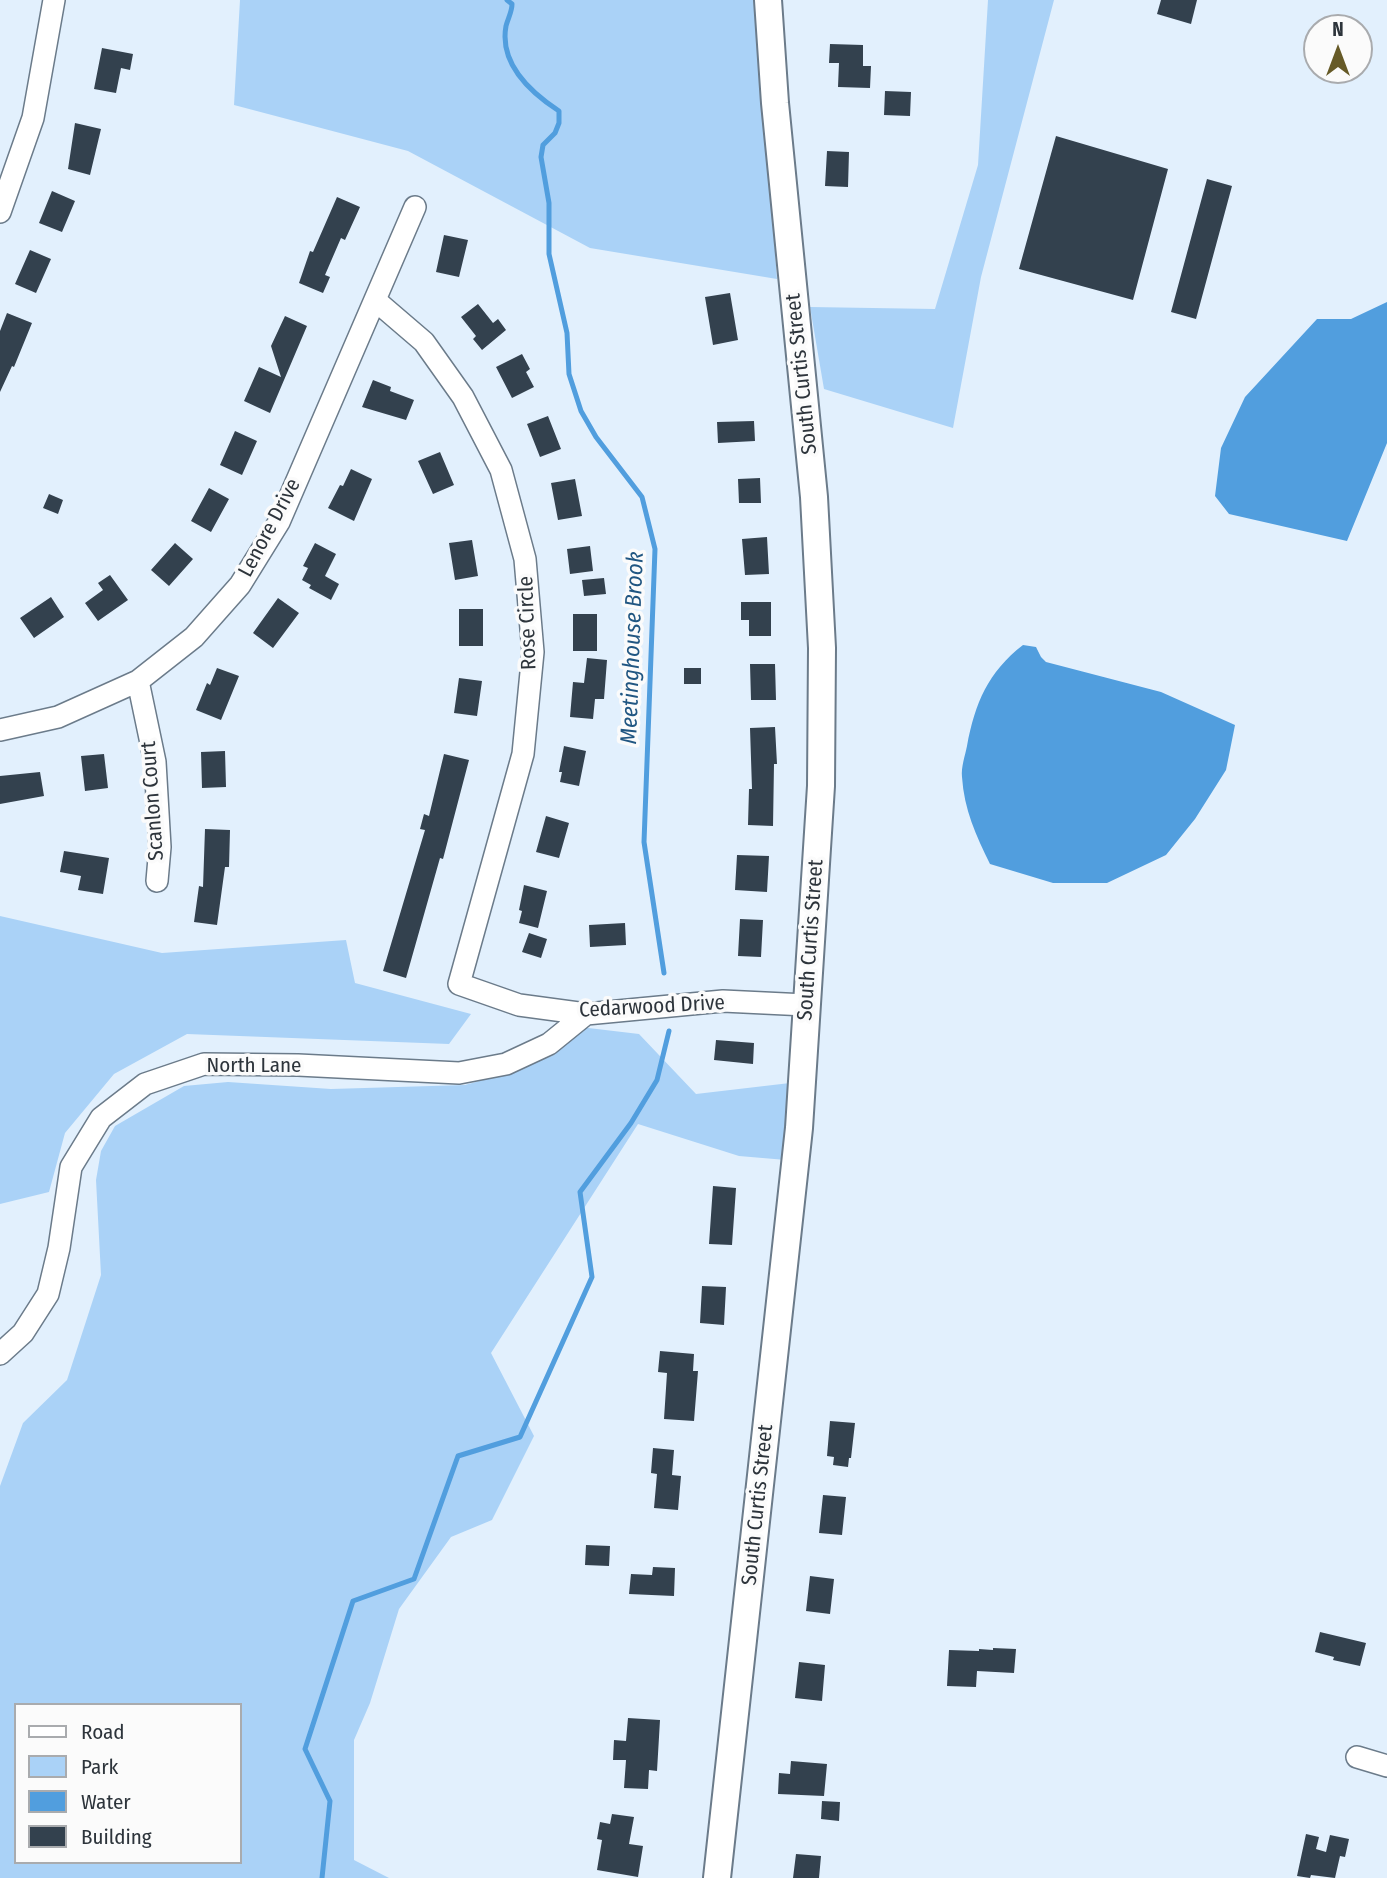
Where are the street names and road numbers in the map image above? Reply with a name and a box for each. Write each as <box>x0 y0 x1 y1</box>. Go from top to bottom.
street label: South Curtis Street <box>781 292 823 456</box>
street label: Lenore Drive <box>234 474 306 582</box>
street label: Rose Circle <box>514 576 542 670</box>
street label: Scanlon Court <box>136 741 170 861</box>
street label: South Curtis Street <box>793 858 829 1022</box>
street label: Cedarwood Drive <box>578 991 726 1023</box>
street label: North Lane <box>207 1053 301 1079</box>
street label: South Curtis Street <box>737 1423 779 1587</box>

